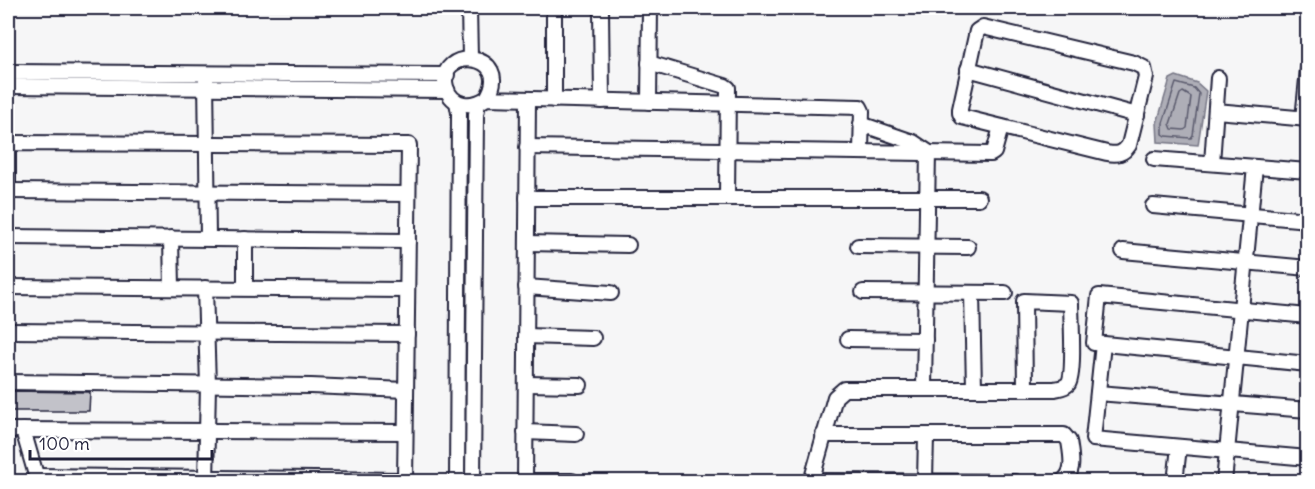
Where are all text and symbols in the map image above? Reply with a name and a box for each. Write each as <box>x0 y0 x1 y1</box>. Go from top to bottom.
scale bar <box>30 423 212 461</box>
text: 100 m <box>39 432 90 455</box>

